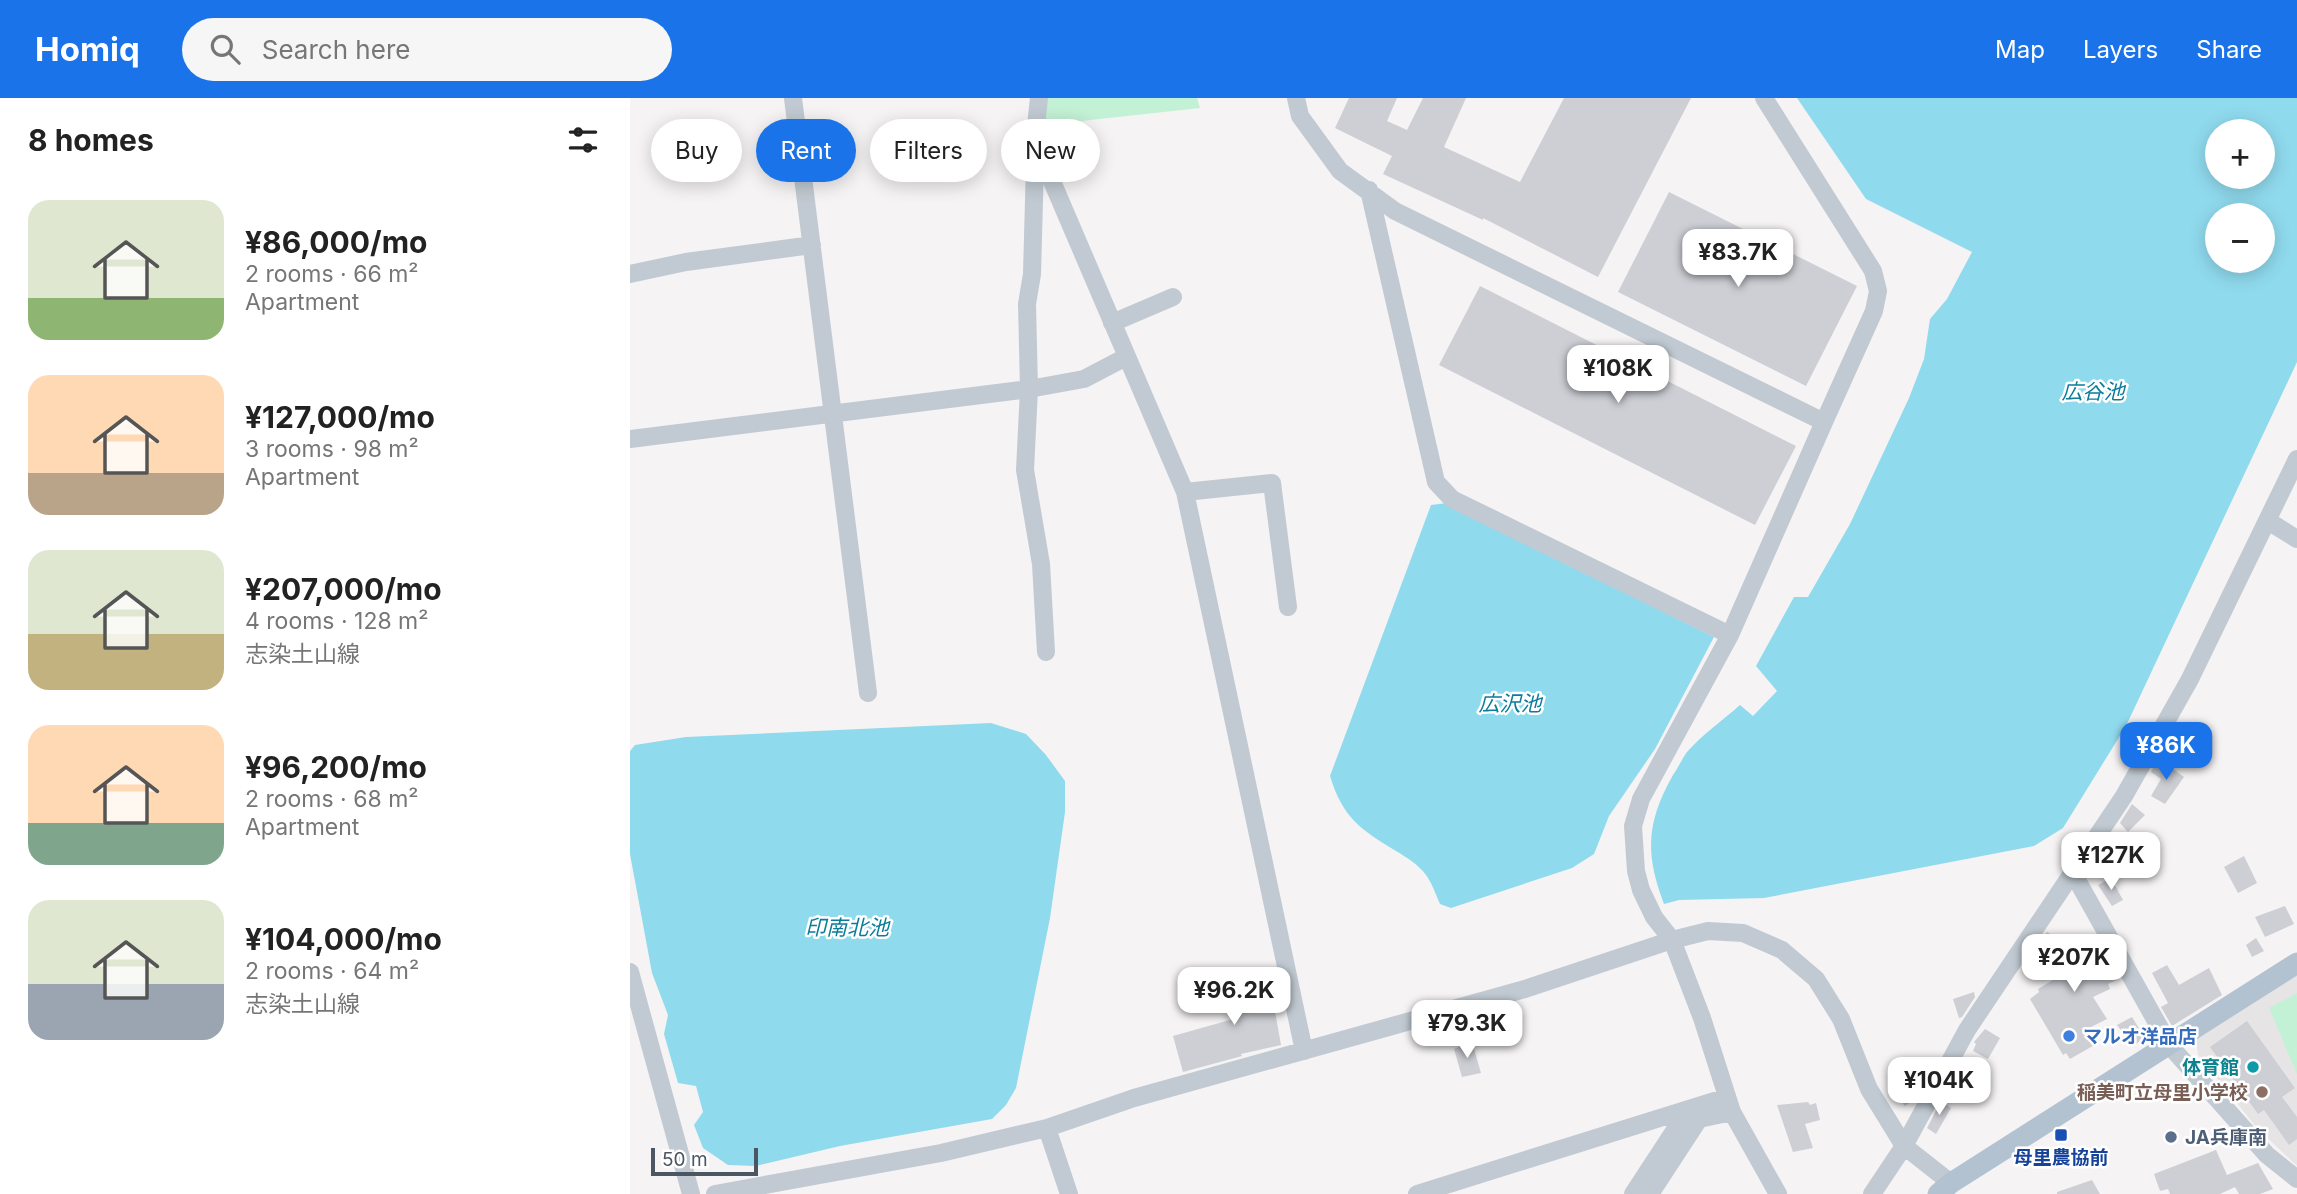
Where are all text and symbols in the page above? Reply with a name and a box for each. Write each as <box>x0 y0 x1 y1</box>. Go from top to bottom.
search box <box>182 18 672 81</box>
text: Homiq <box>35 29 140 69</box>
icon: search <box>206 30 244 68</box>
text: Search here <box>262 34 410 65</box>
text: Map <box>1995 35 2045 64</box>
text: Layers <box>2083 35 2158 64</box>
text: Share <box>2196 35 2262 64</box>
chip: Buy <box>651 119 742 182</box>
chip: Rent <box>756 119 856 182</box>
chip: Filters <box>870 119 987 182</box>
chip: New <box>1001 119 1100 182</box>
map controls <box>2205 119 2275 273</box>
button: + <box>2205 119 2275 189</box>
icon: filters <box>564 121 602 159</box>
text: 8 homes <box>28 122 154 158</box>
button: − <box>2205 203 2275 273</box>
text: ¥86,000/mo <box>245 224 427 260</box>
icon: home <box>84 228 168 312</box>
pin: ¥83.7K <box>1681 230 1795 289</box>
text: ¥83.7K <box>1698 238 1778 266</box>
text: 2 rooms · 66 m² <box>245 260 419 288</box>
text: Apartment <box>245 288 359 316</box>
pin: ¥108K <box>1569 345 1667 405</box>
text: ¥108K <box>1583 354 1653 382</box>
water label: 広谷池 <box>2062 379 2126 404</box>
text: ¥127,000/mo <box>245 399 435 435</box>
icon: home <box>84 403 168 487</box>
text: 3 rooms · 98 m² <box>245 435 419 463</box>
text: Apartment <box>245 463 359 491</box>
text: ¥207,000/mo <box>245 571 442 607</box>
icon: home <box>84 578 168 662</box>
text: 4 rooms · 128 m² <box>245 607 428 635</box>
text: 志染土山線 <box>245 640 360 668</box>
water label: 広沢池 <box>1479 691 1543 716</box>
pin: ¥86K <box>2125 722 2207 782</box>
text: ¥86K <box>2136 731 2196 759</box>
text: ¥96,200/mo <box>245 749 427 785</box>
icon: home <box>84 753 168 837</box>
text: 2 rooms · 68 m² <box>245 785 418 813</box>
text: Apartment <box>245 813 359 841</box>
pin: ¥127K <box>2062 832 2160 892</box>
text: ¥127K <box>2077 841 2145 869</box>
water label: 印南北池 <box>805 915 891 940</box>
text: ¥104,000/mo <box>245 921 442 957</box>
icon: home <box>84 928 168 1012</box>
pin: ¥207K <box>2025 934 2123 994</box>
text: ¥207K <box>2038 943 2110 971</box>
text: 2 rooms · 64 m² <box>245 957 419 985</box>
pin: ¥96.2K <box>1177 968 1291 1027</box>
text: ¥96.2K <box>1193 976 1275 1004</box>
text: 志染土山線 <box>245 990 360 1018</box>
pin: ¥79.3K <box>1410 1000 1524 1060</box>
text: ¥79.3K <box>1427 1009 1507 1037</box>
place label: マルオ洋品店 <box>2083 1025 2197 1048</box>
marker: マルオ洋品店 <box>2061 1028 2077 1044</box>
place label: 体育館 <box>2182 1056 2239 1079</box>
pin: ¥104K <box>1890 1058 1988 1117</box>
marker: 体育館 <box>2245 1059 2261 1075</box>
text: ¥104K <box>1904 1066 1974 1094</box>
place label: 稲美町立母里小学校 <box>2077 1081 2248 1104</box>
marker: 稲美町立母里小学校 <box>2254 1084 2270 1100</box>
place label: JA兵庫南 <box>2185 1126 2267 1149</box>
marker: 母里農協前 <box>2053 1127 2069 1143</box>
marker: JA兵庫南 <box>2163 1129 2179 1145</box>
scale bar <box>651 1145 758 1177</box>
place label: 母里農協前 <box>2013 1146 2109 1169</box>
text: 50 m <box>662 1148 708 1171</box>

